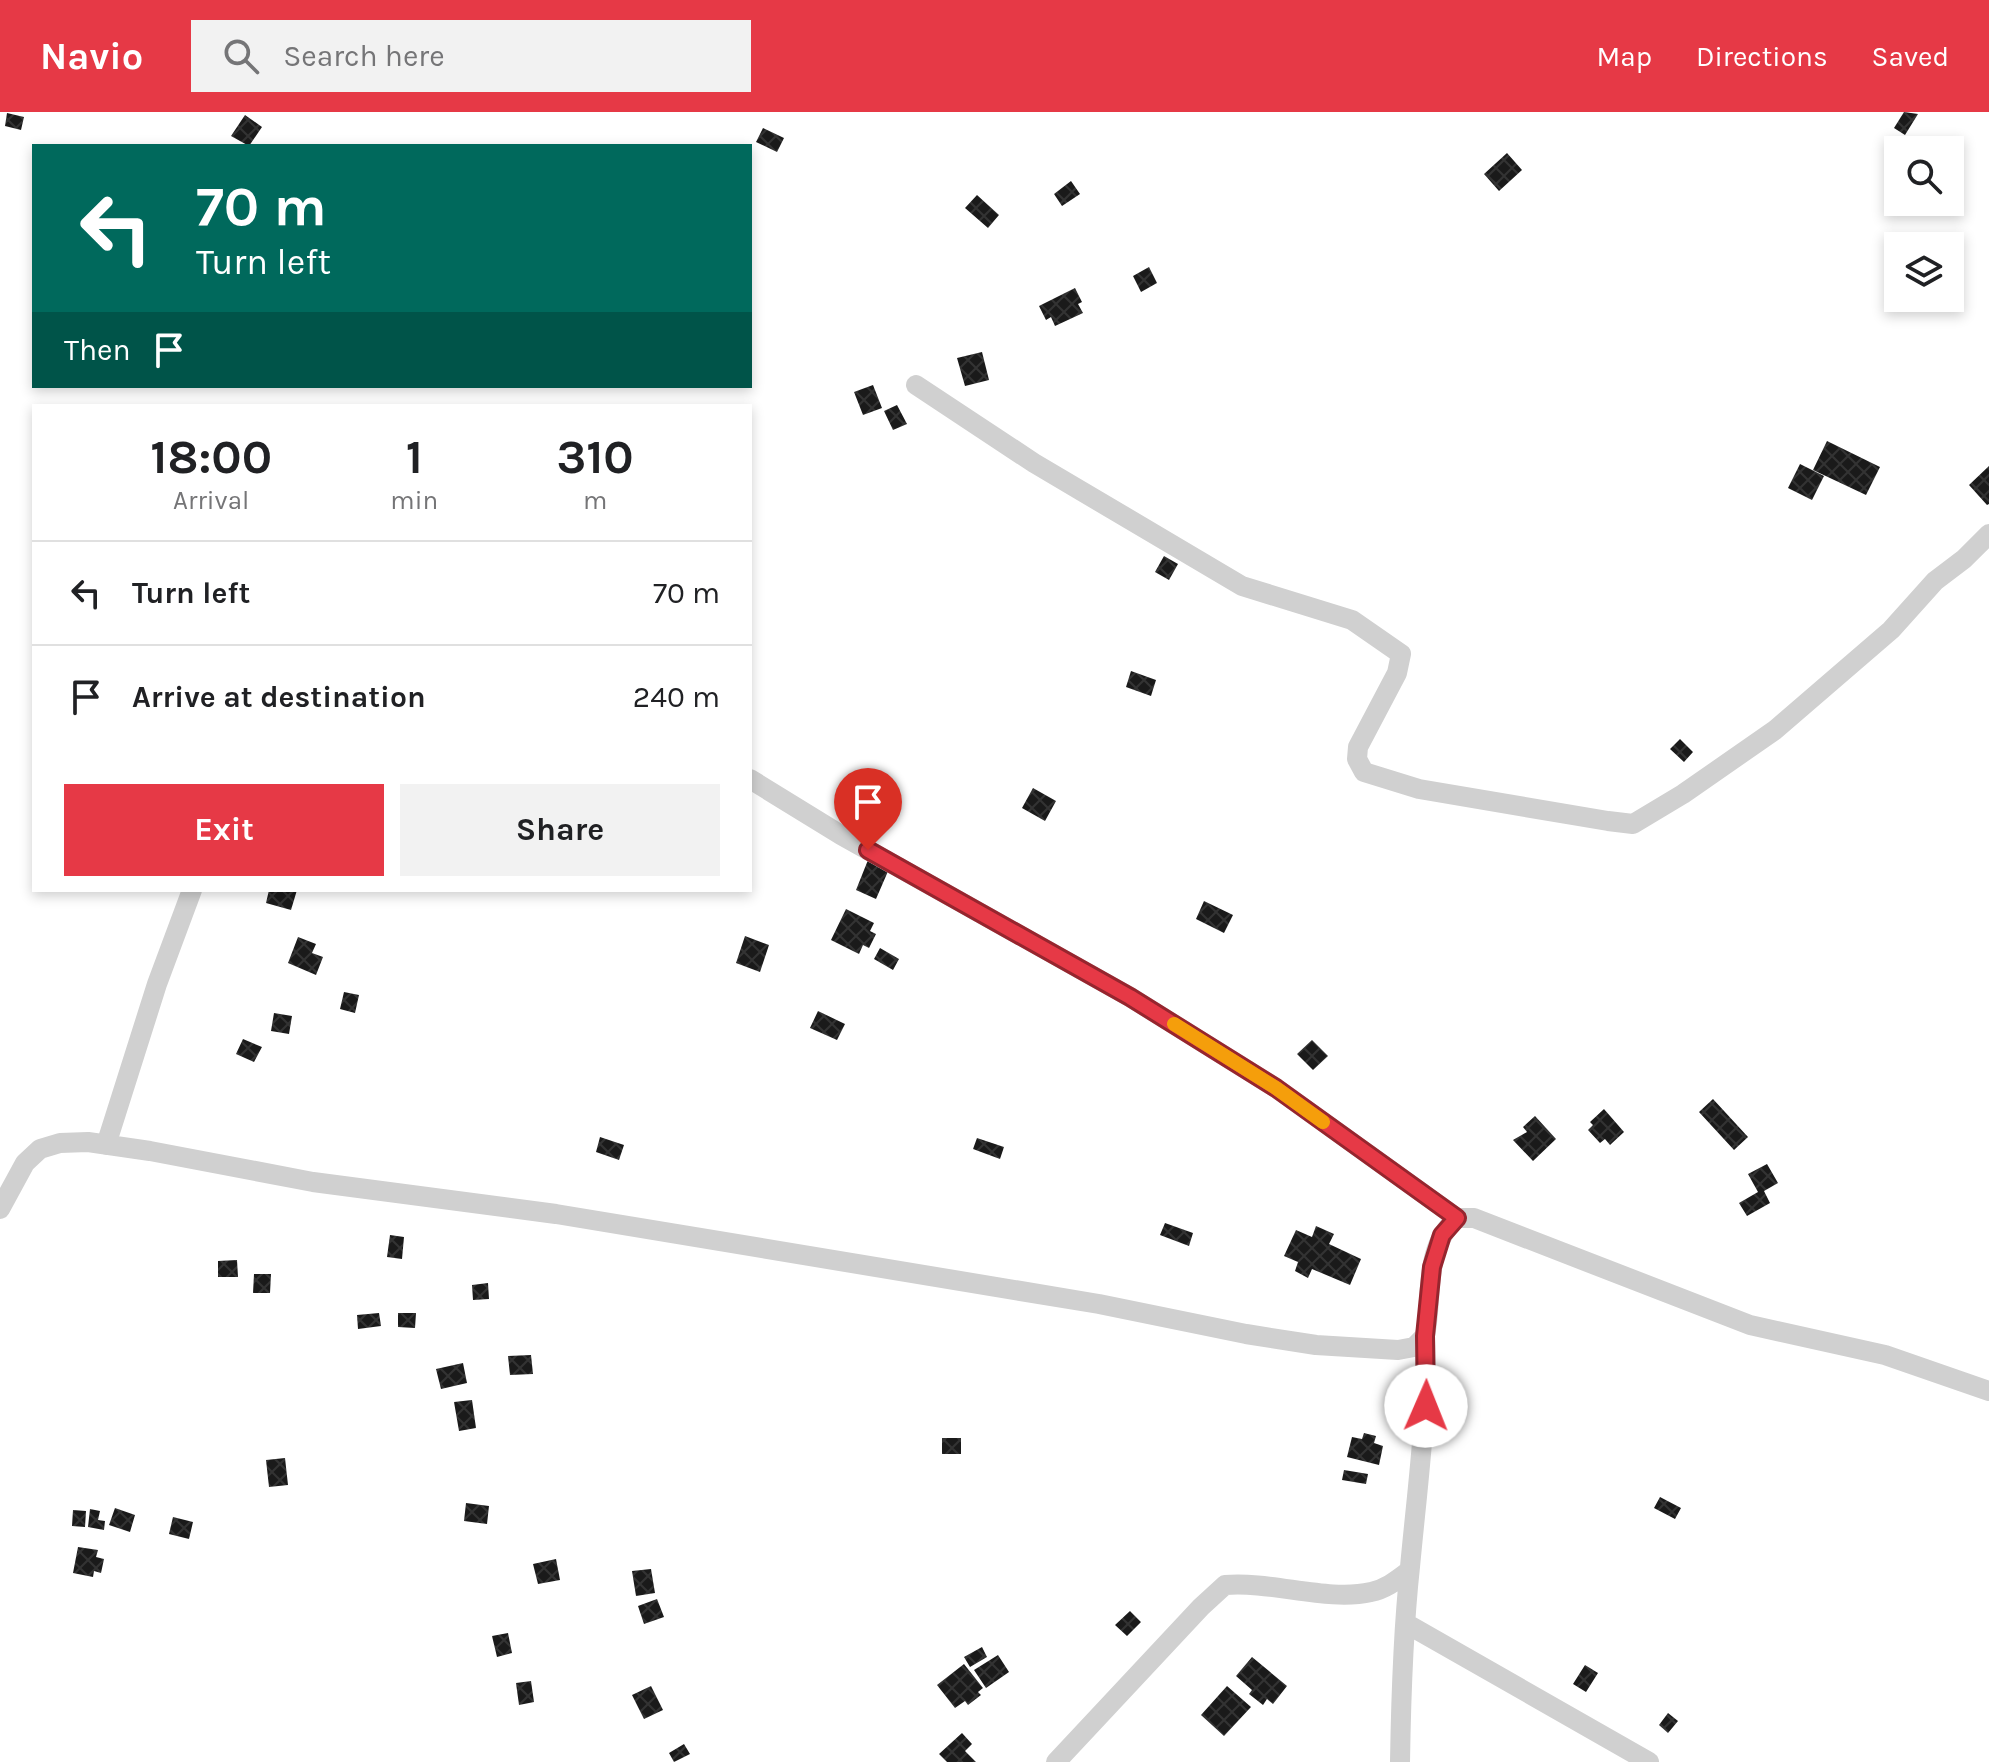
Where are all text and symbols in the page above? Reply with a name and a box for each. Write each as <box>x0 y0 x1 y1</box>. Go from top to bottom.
search box <box>191 20 751 92</box>
text: Navio <box>40 34 143 79</box>
icon: search <box>219 34 263 78</box>
text: Search here <box>283 38 445 74</box>
text: Map <box>1597 40 1652 73</box>
text: Directions <box>1696 40 1828 73</box>
text: Saved <box>1872 40 1949 73</box>
map controls <box>1884 136 1964 312</box>
button: search <box>1884 136 1964 216</box>
text: 70 m <box>196 174 327 239</box>
icon: left <box>64 176 168 280</box>
button: layers <box>1884 232 1964 312</box>
text: Turn left <box>196 241 331 283</box>
icon: arrive <box>147 328 191 372</box>
text: Then <box>64 332 131 368</box>
text: 18:00 <box>150 429 272 485</box>
text: 1 <box>406 429 423 485</box>
text: 310 <box>556 429 634 485</box>
text: Arrival <box>173 485 249 516</box>
text: min <box>390 485 438 516</box>
text: m <box>583 485 607 516</box>
icon: left <box>64 571 108 615</box>
text: Turn left <box>132 575 250 611</box>
text: 70 m <box>653 575 720 611</box>
icon: arrive <box>64 675 108 719</box>
text: Arrive at destination <box>132 679 426 715</box>
text: 240 m <box>633 679 720 715</box>
pin <box>834 768 902 850</box>
icon: arrive <box>846 780 890 824</box>
button: Exit <box>64 784 384 876</box>
button: Share <box>400 784 720 876</box>
position arrow <box>1384 1364 1468 1448</box>

